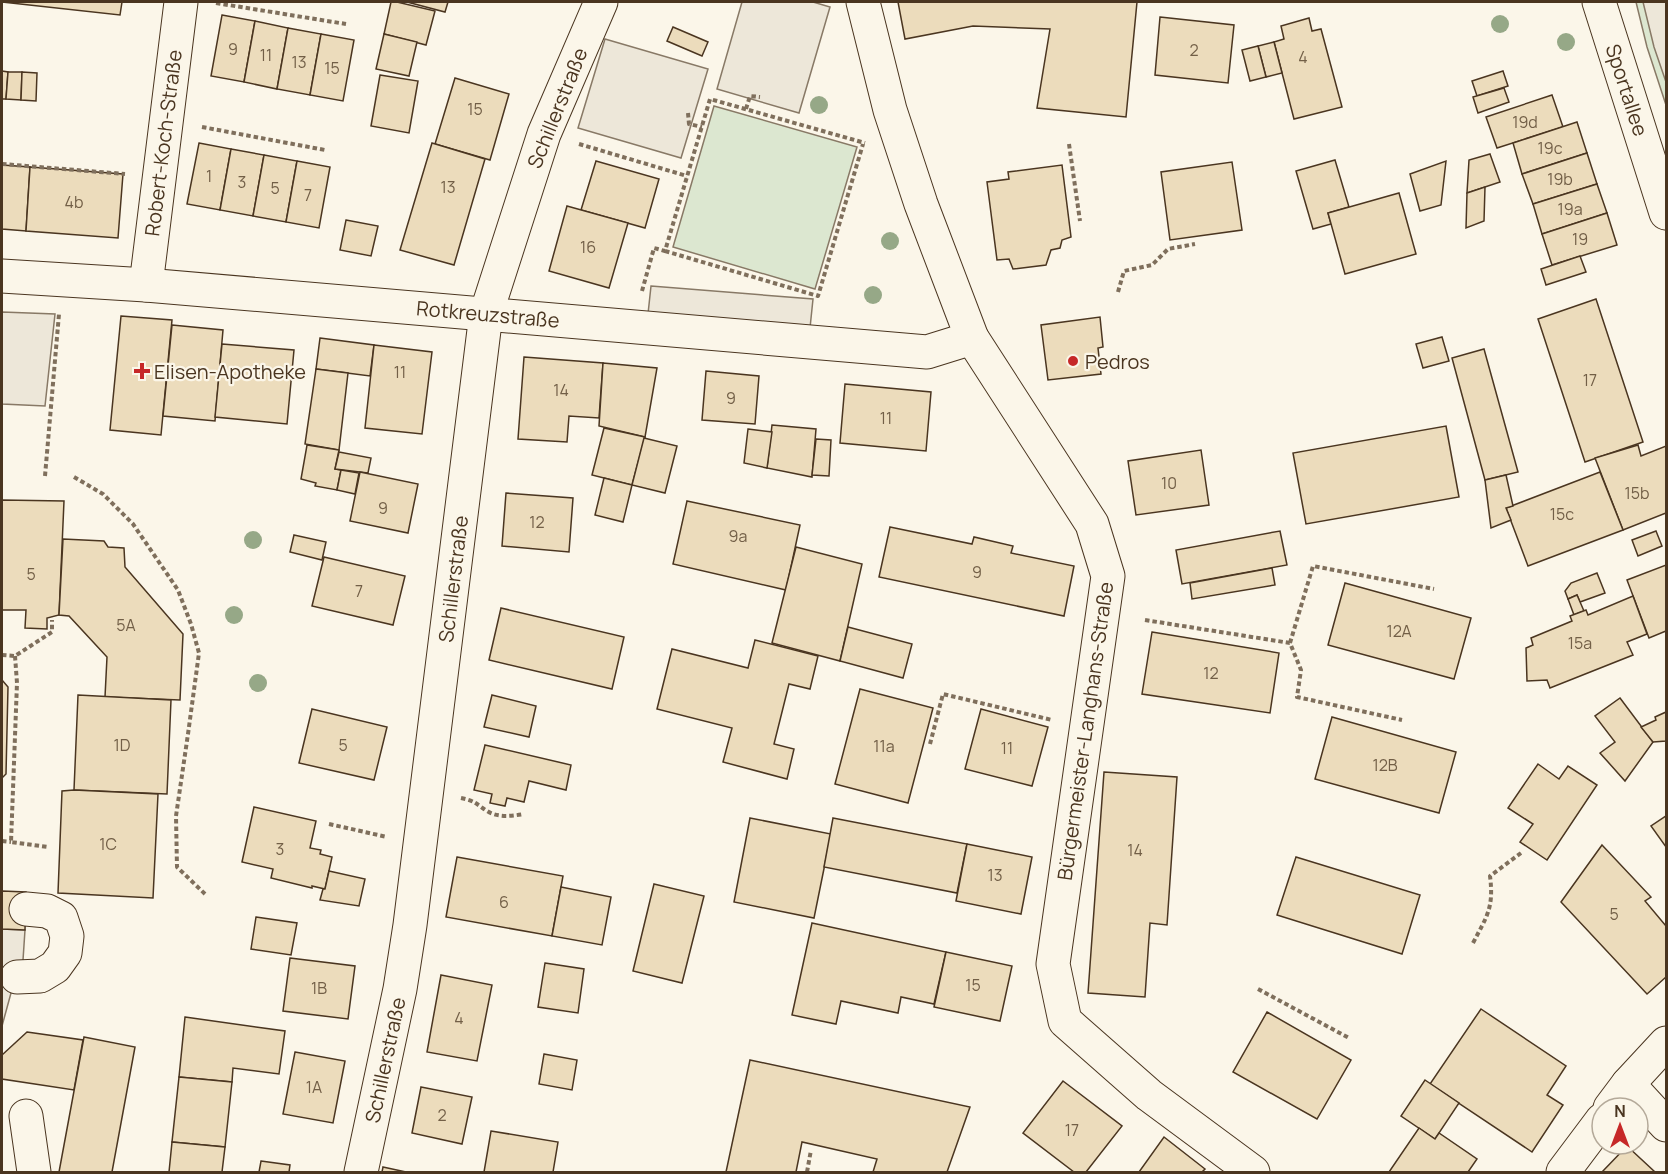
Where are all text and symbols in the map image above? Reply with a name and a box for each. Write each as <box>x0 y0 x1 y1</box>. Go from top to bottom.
house number: 9 <box>228 38 238 60</box>
house number: 2 <box>1189 39 1199 61</box>
street label: Sportallee <box>1599 41 1655 139</box>
house number: 11 <box>260 44 272 66</box>
street label: Schillerstraße <box>521 44 593 172</box>
house number: 4 <box>1298 46 1308 68</box>
street label: Robert-Koch-Straße <box>138 48 188 238</box>
house number: 13 <box>291 51 307 73</box>
house number: 15 <box>324 57 340 79</box>
house number: 15 <box>467 98 483 120</box>
house number: 19d <box>1512 111 1538 133</box>
house number: 19c <box>1537 137 1563 159</box>
house number: 1 <box>206 165 212 187</box>
house number: 19b <box>1547 168 1573 190</box>
house number: 3 <box>238 171 246 193</box>
house number: 13 <box>440 176 456 198</box>
house number: 5 <box>270 177 280 199</box>
house number: 7 <box>304 184 312 206</box>
house number: 4b <box>65 191 83 213</box>
house number: 19a <box>1557 198 1583 220</box>
house number: 19 <box>1572 228 1588 250</box>
house number: 16 <box>580 236 596 258</box>
street label: Rotkreuzstraße <box>415 294 561 334</box>
place label: Pedros <box>1085 348 1150 375</box>
marker: Pedros <box>1066 354 1080 368</box>
place label: Elisen-Apotheke <box>154 358 306 385</box>
house number: 11 <box>394 361 406 383</box>
marker: Elisen-Apotheke <box>135 364 149 378</box>
house number: 17 <box>1583 369 1597 391</box>
house number: 14 <box>553 379 569 401</box>
house number: 9 <box>726 387 736 409</box>
house number: 11 <box>880 407 892 429</box>
house number: 10 <box>1161 472 1177 494</box>
house number: 15b <box>1625 482 1649 504</box>
house number: 9 <box>378 497 388 519</box>
house number: 15c <box>1550 503 1574 525</box>
house number: 12 <box>529 511 545 533</box>
street label: Schillerstraße <box>432 514 474 644</box>
house number: 9a <box>729 525 747 547</box>
house number: 9 <box>972 561 982 583</box>
house number: 5 <box>26 563 36 585</box>
house number: 7 <box>355 580 363 602</box>
street label: Bürgermeister-Langhans-Straße <box>1051 580 1119 882</box>
house number: 5A <box>116 614 136 636</box>
house number: 12A <box>1386 620 1412 642</box>
house number: 15a <box>1568 632 1592 654</box>
house number: 12 <box>1203 662 1219 684</box>
house number: 1D <box>114 734 131 756</box>
house number: 5 <box>338 734 348 756</box>
house number: 11a <box>873 735 895 757</box>
house number: 11 <box>1001 737 1013 759</box>
house number: 12B <box>1372 754 1398 776</box>
house number: 1C <box>99 833 117 855</box>
house number: 3 <box>276 838 284 860</box>
house number: 14 <box>1127 839 1143 861</box>
house number: 13 <box>987 864 1003 886</box>
house number: 6 <box>499 891 509 913</box>
house number: 5 <box>1609 903 1619 925</box>
house number: 15 <box>965 974 981 996</box>
house number: 1B <box>311 977 327 999</box>
street label: Schillerstraße <box>359 995 411 1125</box>
house number: 4 <box>454 1007 464 1029</box>
house number: 1A <box>306 1076 322 1098</box>
north arrow <box>1590 1096 1650 1156</box>
text: N <box>1614 1100 1626 1122</box>
house number: 2 <box>437 1104 447 1126</box>
house number: 17 <box>1065 1119 1079 1141</box>

